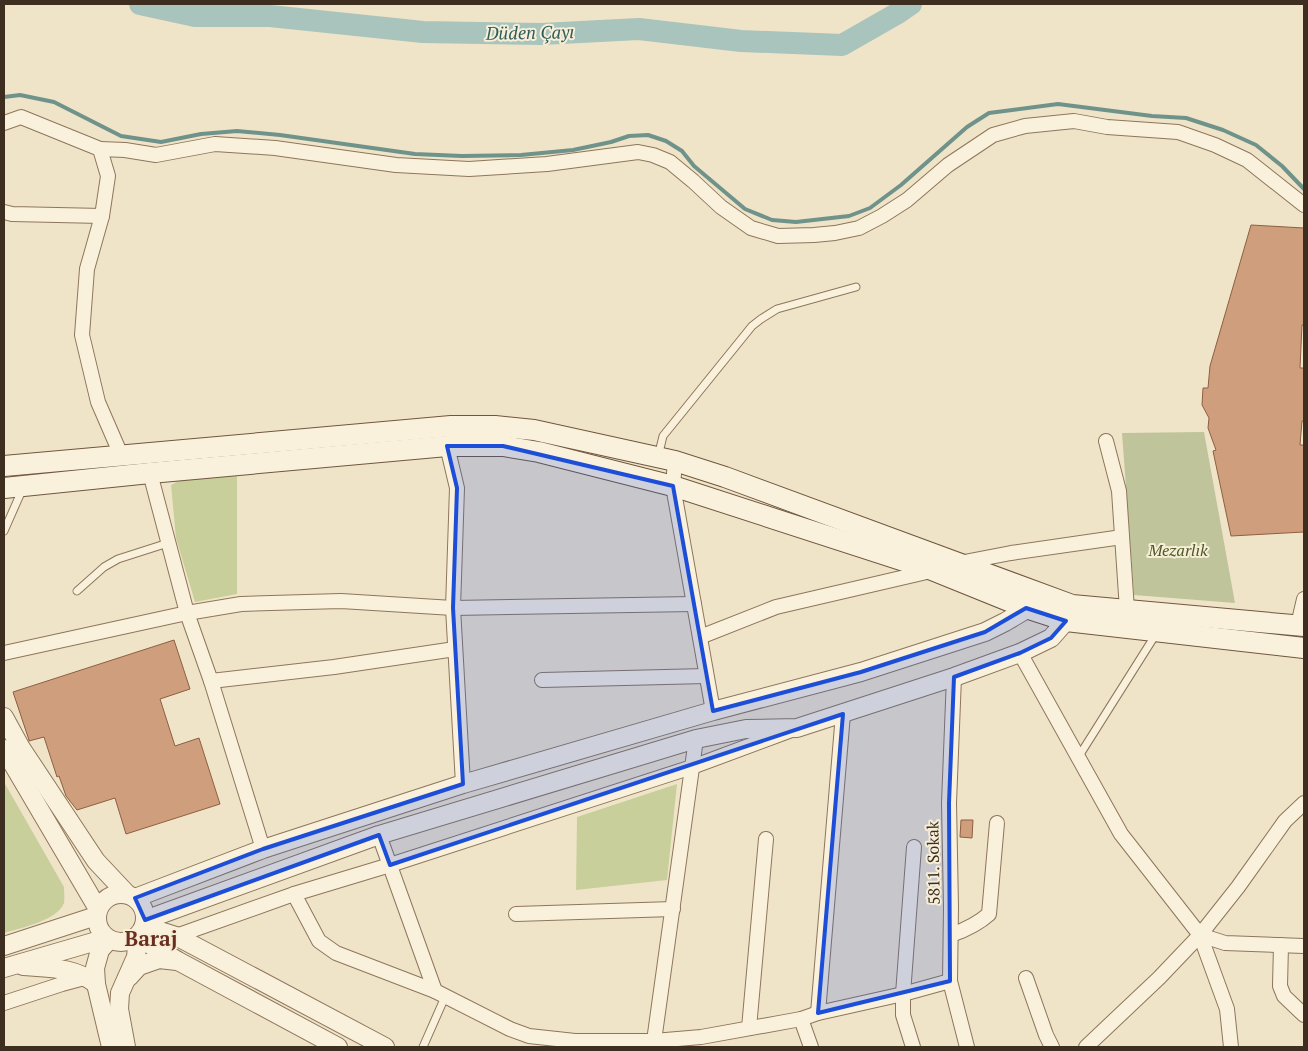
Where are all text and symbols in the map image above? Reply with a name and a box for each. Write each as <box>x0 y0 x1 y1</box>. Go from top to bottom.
water label: Düden Çayı <box>485 19 574 45</box>
park label: Mezarlık <box>1147 539 1208 561</box>
street label: 5811. Sokak <box>921 820 945 905</box>
district label: Baraj <box>125 924 177 952</box>

